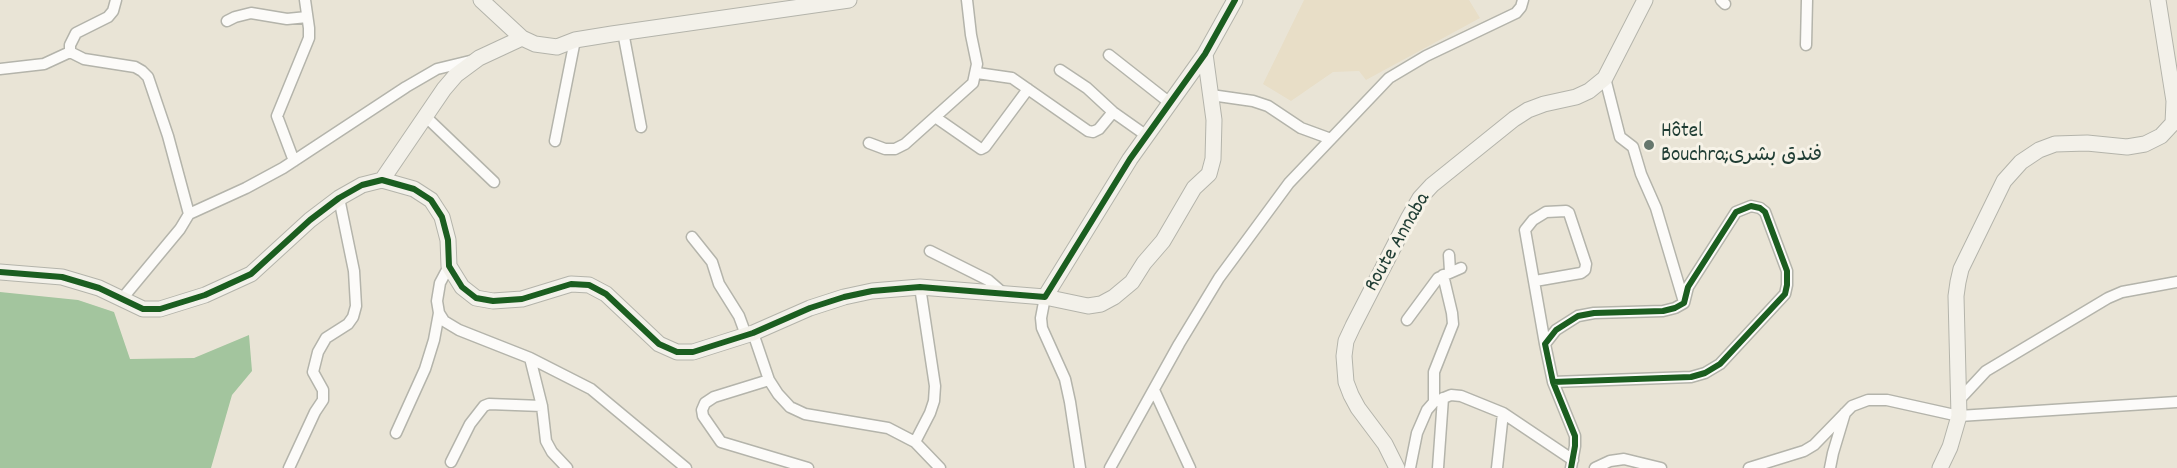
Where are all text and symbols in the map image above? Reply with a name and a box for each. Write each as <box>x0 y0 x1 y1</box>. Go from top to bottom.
place label: Hôtel Bouchra;فندق بشرى <box>1661 120 1822 170</box>
marker: Hôtel Bouchra;فندق بشرى <box>1642 138 1656 152</box>
street label: Route Annaba <box>1361 189 1437 297</box>

